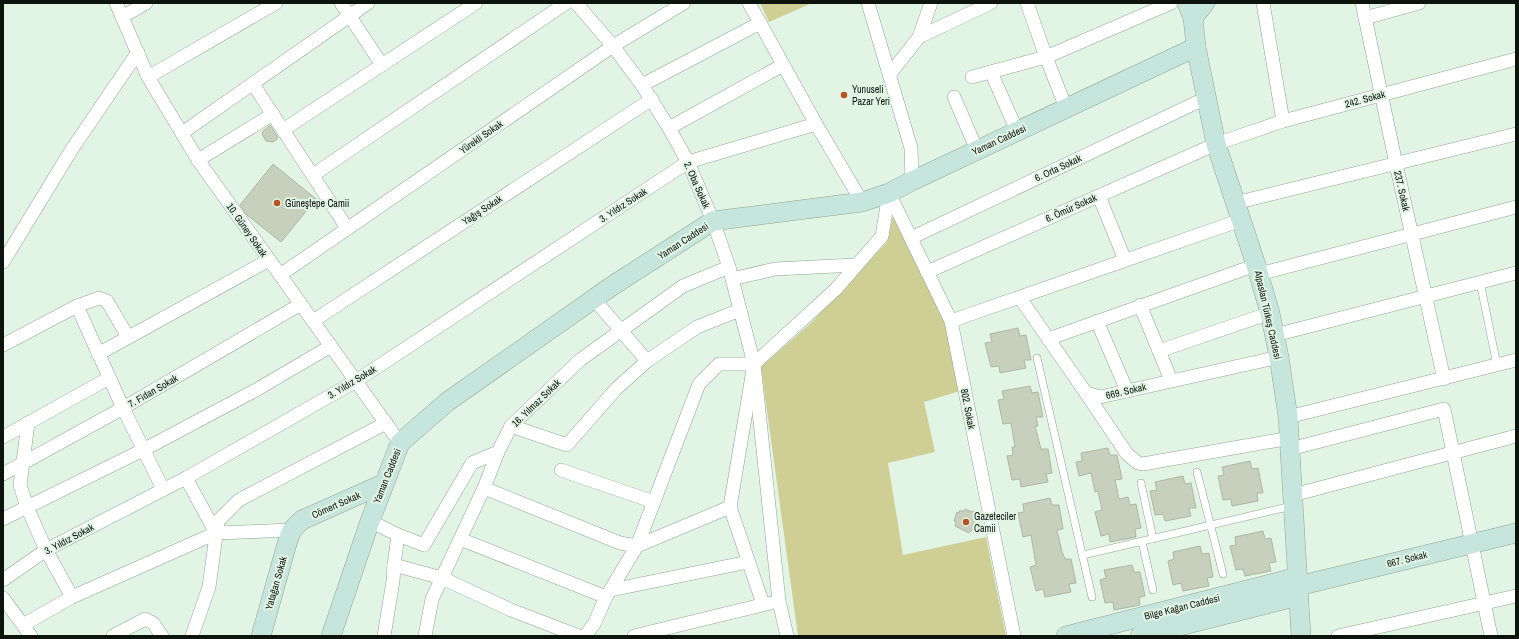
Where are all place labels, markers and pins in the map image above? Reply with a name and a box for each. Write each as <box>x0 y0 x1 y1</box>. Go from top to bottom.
place label: Yunuseli Pazar Yeri <box>852 83 890 108</box>
marker: Yunuseli Pazar Yeri <box>839 90 849 100</box>
place label: Güneştepe Camii <box>285 197 349 210</box>
marker: Güneştepe Camii <box>272 198 282 208</box>
place label: Gazeteciler Camii <box>974 510 1016 535</box>
marker: Gazeteciler Camii <box>961 517 971 527</box>

